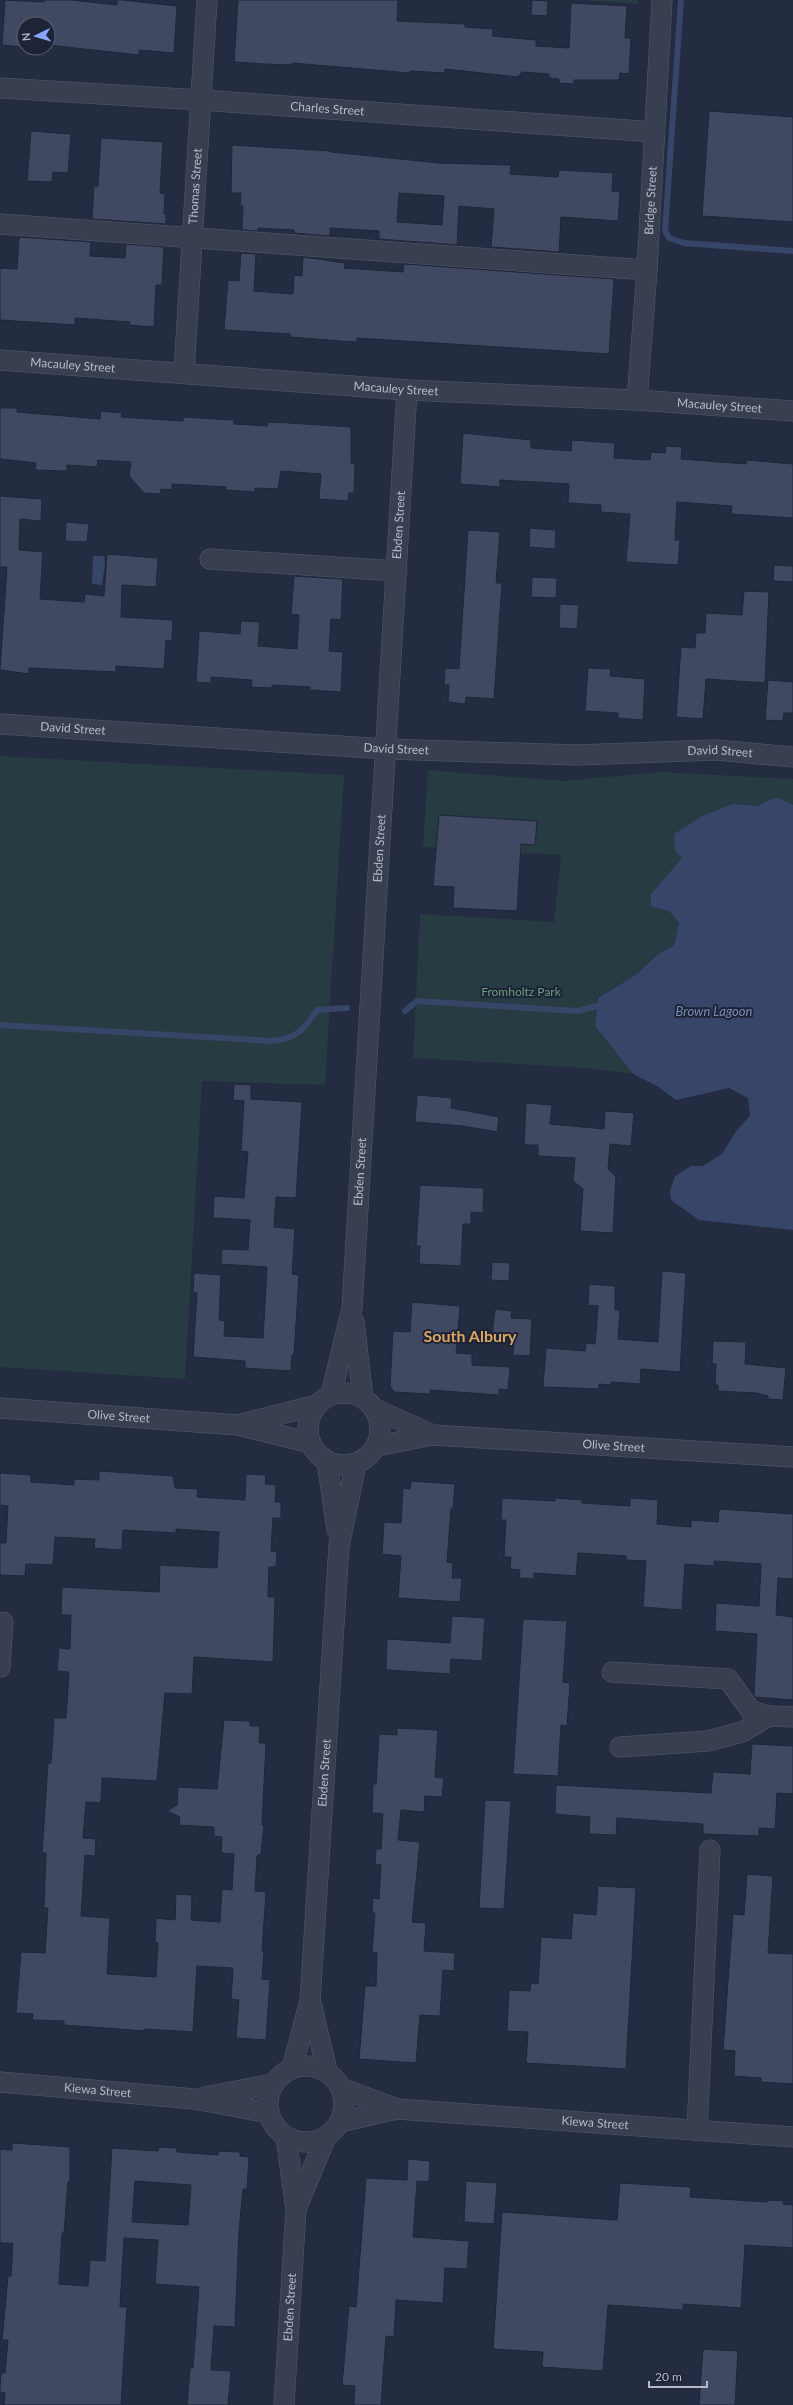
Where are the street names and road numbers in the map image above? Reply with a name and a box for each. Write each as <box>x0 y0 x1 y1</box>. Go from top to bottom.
street label: Charles Street <box>290 98 366 119</box>
street label: Thomas Street <box>185 147 205 225</box>
street label: Bridge Street <box>641 165 660 235</box>
street label: Macauley Street <box>30 354 116 376</box>
street label: Macauley Street <box>353 378 439 398</box>
street label: Macauley Street <box>677 395 763 416</box>
street label: Ebden Street <box>389 490 408 559</box>
street label: David Street <box>40 719 107 738</box>
street label: David Street <box>363 740 430 757</box>
street label: David Street <box>687 742 754 760</box>
street label: Ebden Street <box>370 813 389 883</box>
street label: Ebden Street <box>350 1137 369 1206</box>
street label: Olive Street <box>87 1406 151 1426</box>
street label: Olive Street <box>582 1436 646 1455</box>
street label: Ebden Street <box>314 1738 334 1807</box>
street label: Kiewa Street <box>64 2080 132 2100</box>
street label: Kiewa Street <box>561 2113 630 2132</box>
street label: Ebden Street <box>280 2272 299 2342</box>

